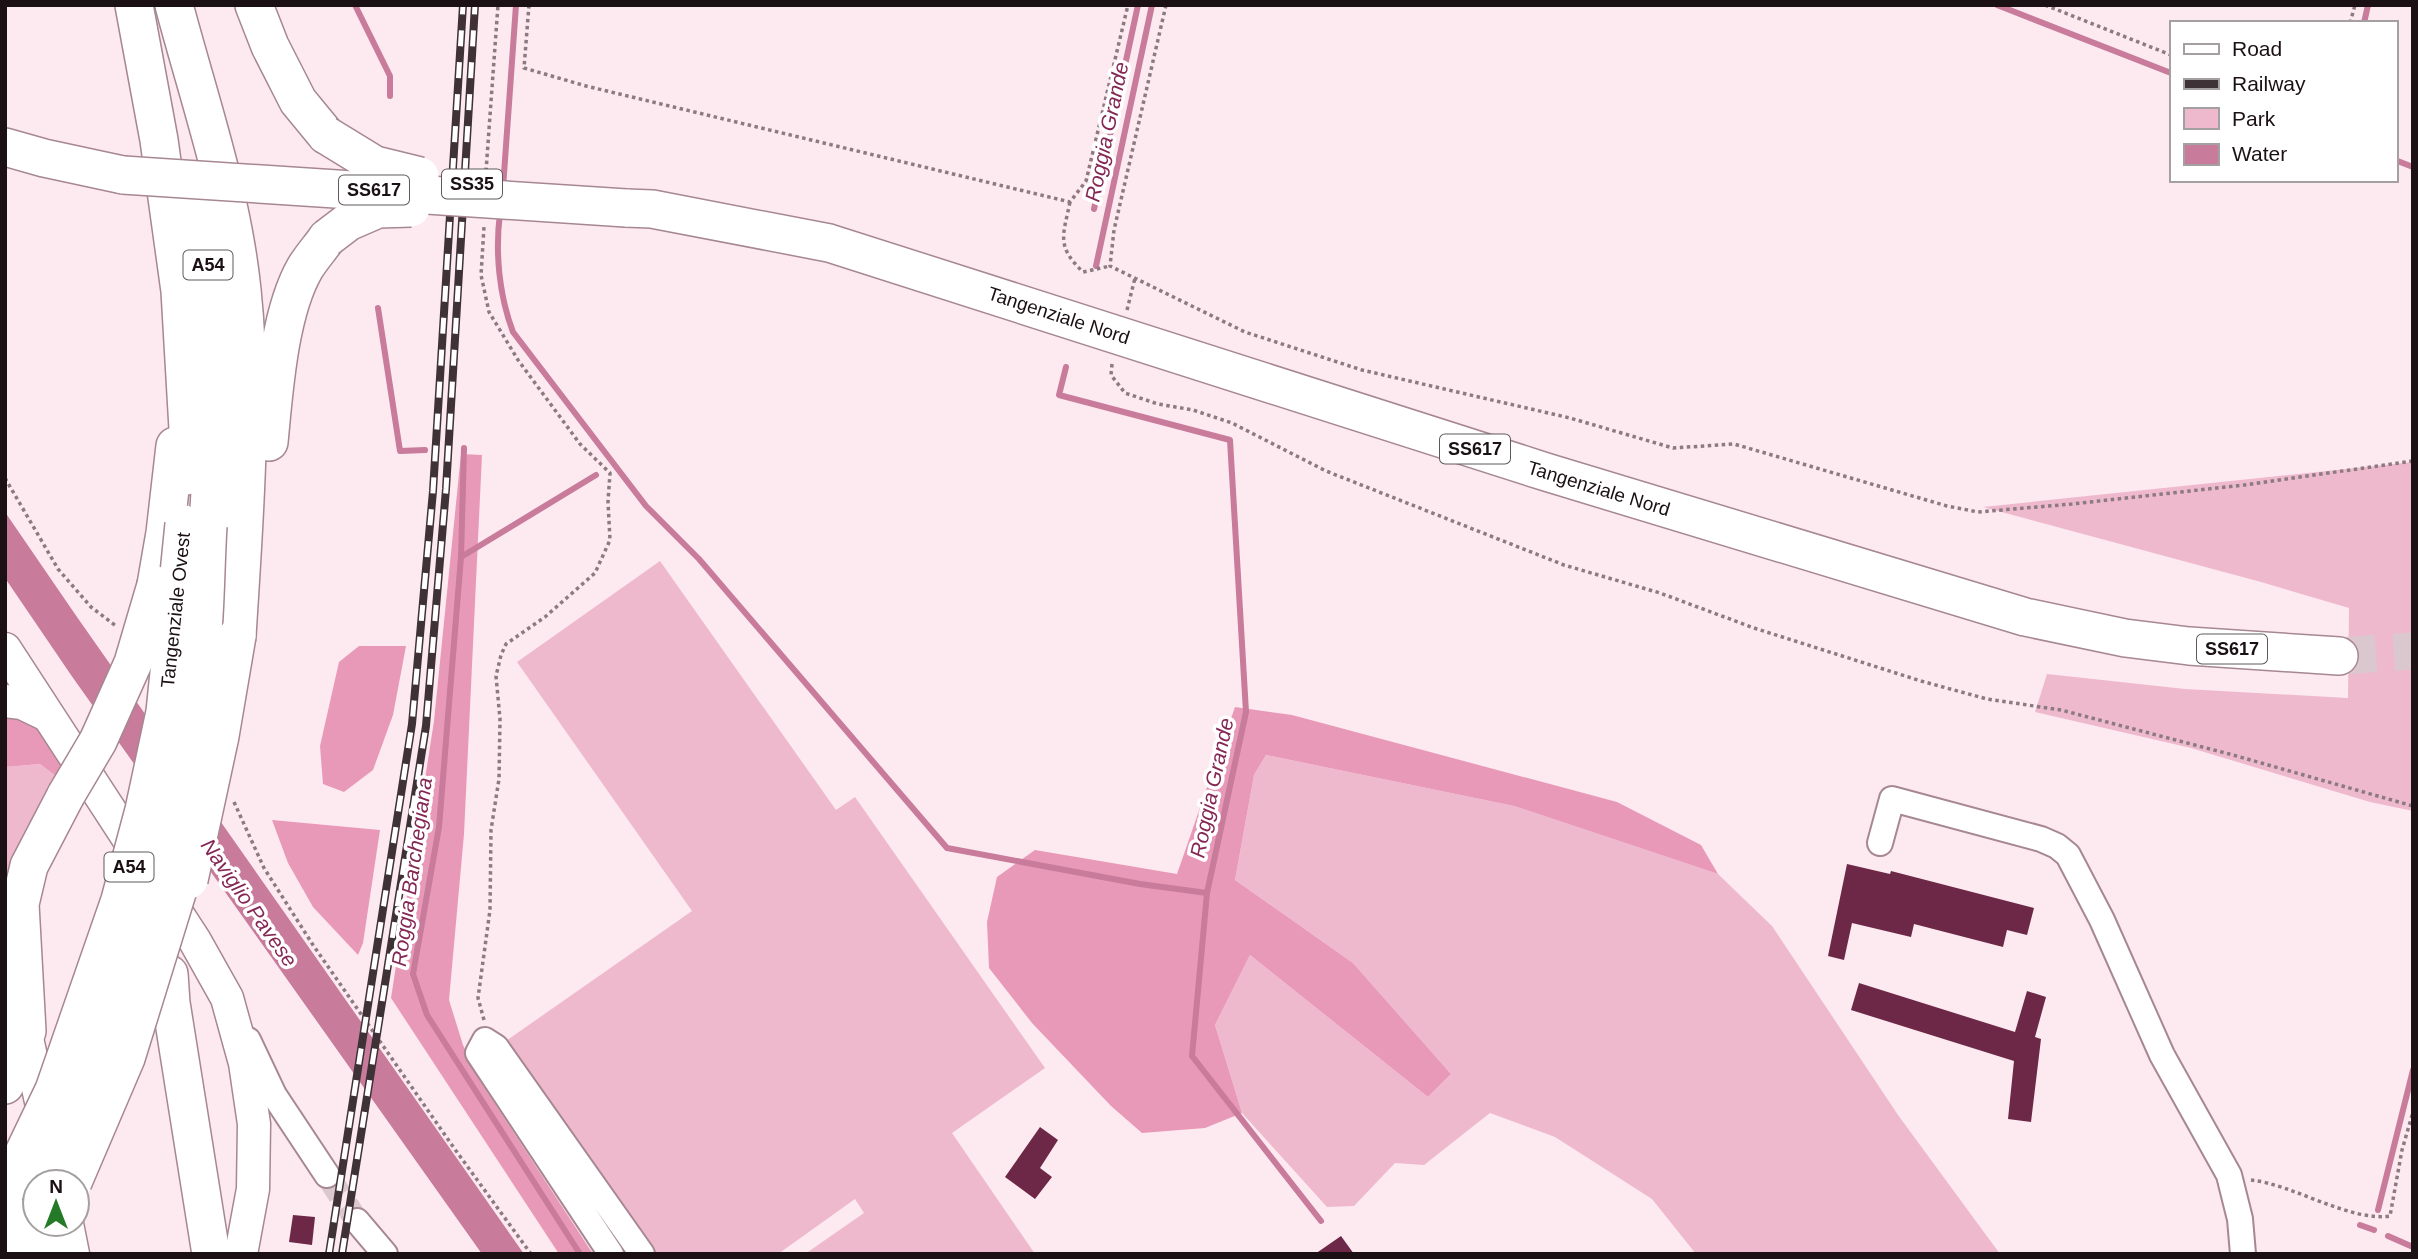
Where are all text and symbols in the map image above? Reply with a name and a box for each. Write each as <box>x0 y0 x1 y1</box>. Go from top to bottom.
legend <box>2170 21 2397 182</box>
text: Road <box>2232 37 2282 60</box>
water label: Roggia Grande <box>1080 60 1133 204</box>
text: Railway <box>2232 72 2306 95</box>
text: Park <box>2232 107 2276 130</box>
text: Water <box>2232 142 2287 165</box>
road number: SS35 <box>442 169 502 198</box>
road number: SS617 <box>339 176 409 204</box>
road number: A54 <box>184 250 232 279</box>
street label: Tangenziale Nord <box>985 283 1132 348</box>
road number: SS617 <box>1440 434 1510 463</box>
street label: Tangenziale Nord <box>1525 457 1673 520</box>
street label: Tangenziale Ovest <box>157 531 194 689</box>
road number: SS617 <box>2197 634 2267 664</box>
water label: Roggia Grande <box>1185 716 1238 860</box>
water label: Roggia Barchegiana <box>387 776 436 968</box>
water label: Naviglio Pavese <box>197 834 302 971</box>
road number: A54 <box>104 852 154 882</box>
north arrow <box>21 1168 91 1238</box>
text: N <box>49 1176 63 1197</box>

